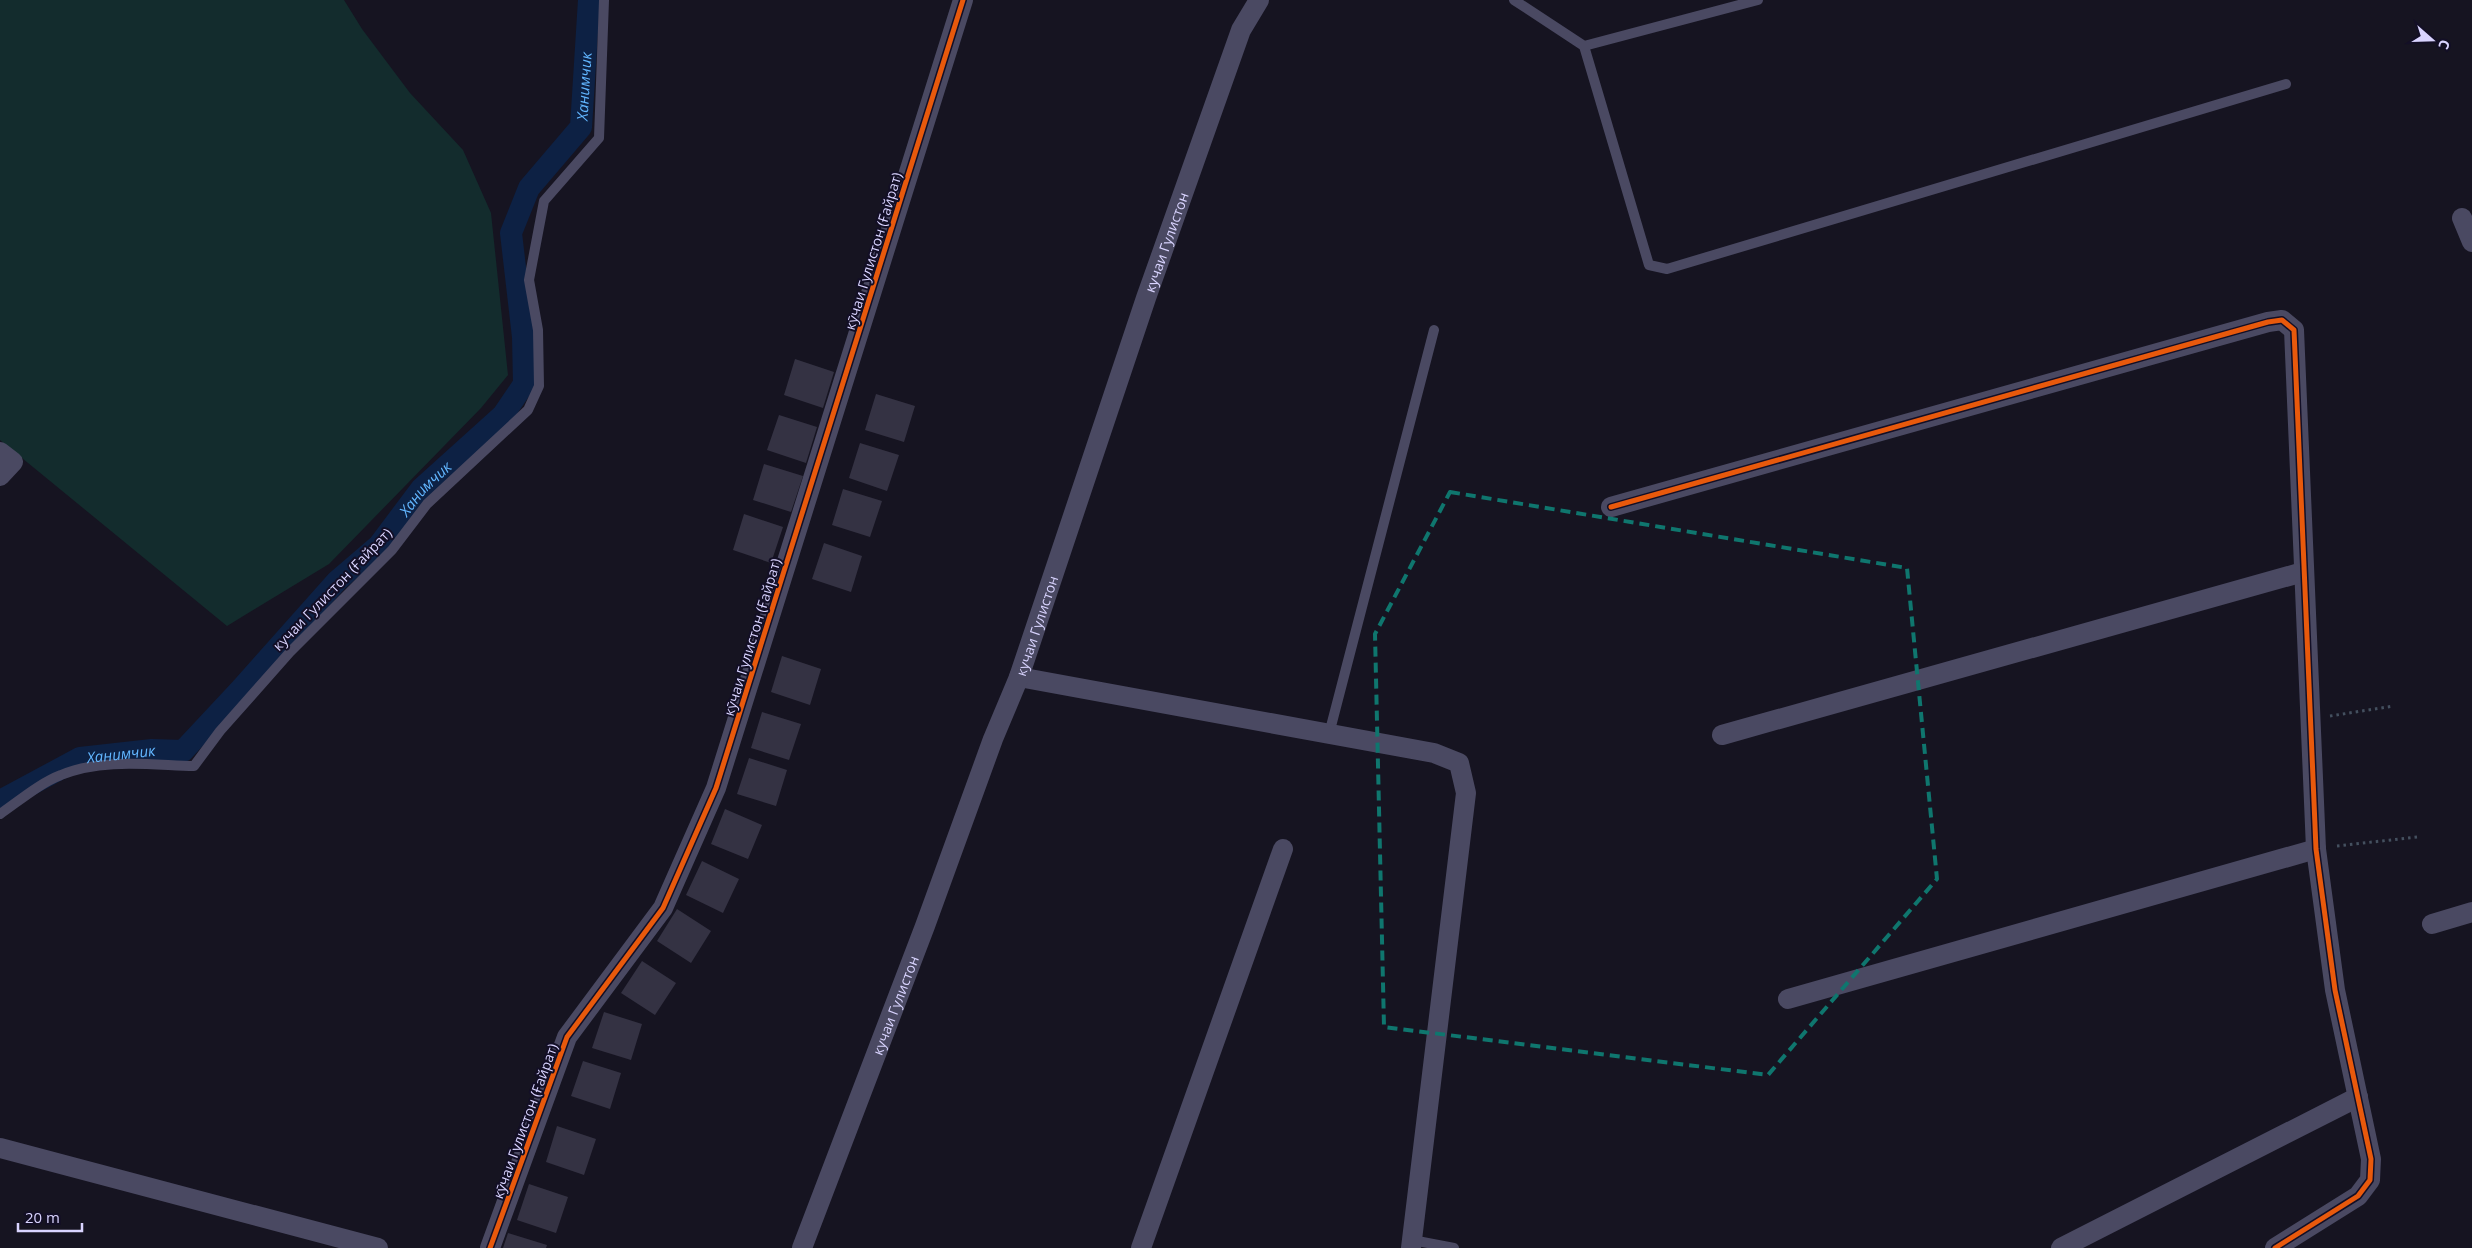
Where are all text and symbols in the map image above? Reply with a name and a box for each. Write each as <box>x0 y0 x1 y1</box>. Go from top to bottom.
north arrow <box>2407 15 2457 65</box>
text: С <box>2434 37 2455 52</box>
water label: Ханимчик <box>571 51 596 122</box>
street label: кӯчаи Гулистон (Ғайрат) <box>840 170 906 332</box>
street label: кучаи Гулистон <box>1139 189 1192 295</box>
water label: Ханимчик <box>394 456 456 521</box>
street label: кучаи Гулистон (Ғайрат) <box>268 524 396 654</box>
street label: кӯчаи Гулистон (Ғайрат) <box>719 556 785 718</box>
street label: кучаи Гулистон <box>1011 573 1062 678</box>
water label: Ханимчик <box>85 740 157 767</box>
street label: кучаи Гулистон <box>867 953 922 1057</box>
street label: кӯчаи Гулистон (Ғайрат) <box>488 1041 562 1201</box>
scale bar <box>18 1200 81 1232</box>
text: 20 m <box>25 1207 60 1227</box>

